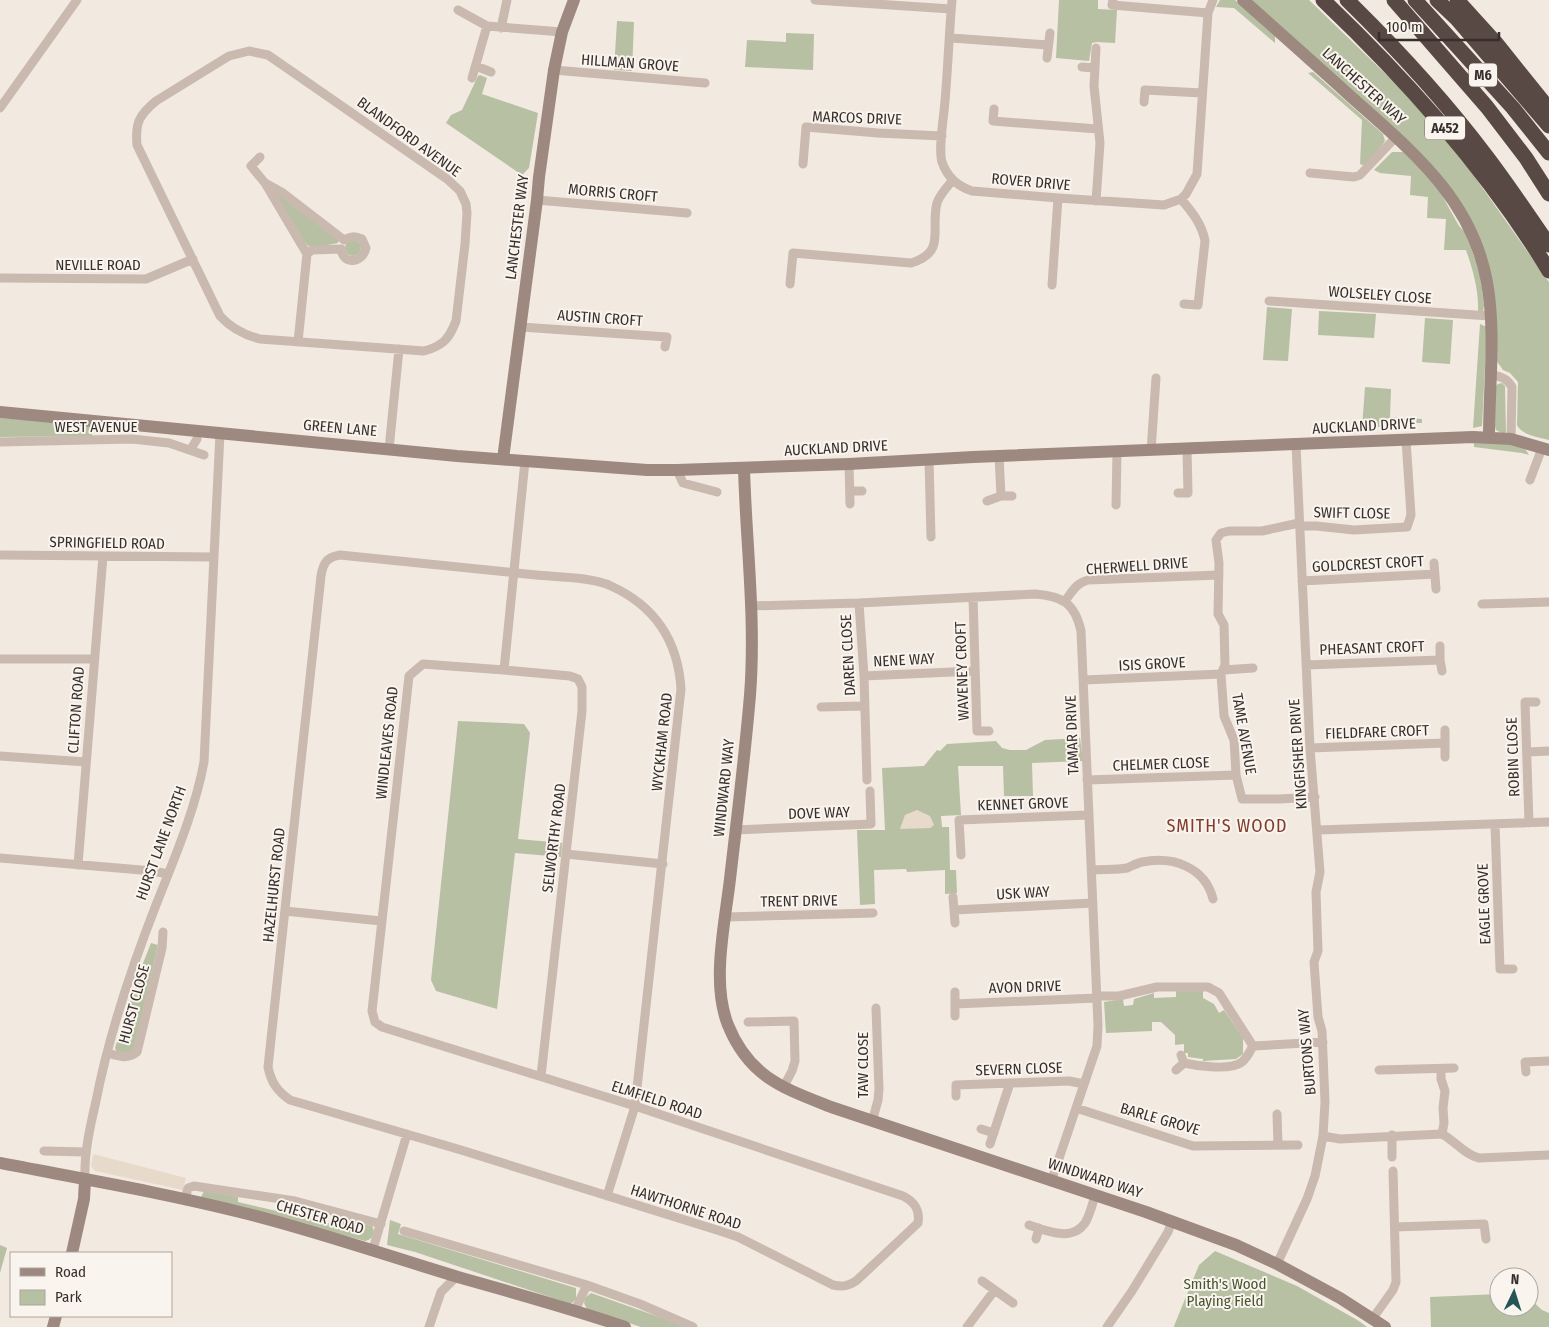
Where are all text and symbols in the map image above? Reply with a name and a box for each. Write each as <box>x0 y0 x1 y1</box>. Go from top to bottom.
scale bar <box>1379 10 1499 42</box>
text: 100 m <box>1386 18 1423 36</box>
street label: LANCHESTER WAY <box>1319 44 1410 128</box>
street label: HILLMAN GROVE <box>580 51 680 75</box>
road number: M6 <box>1469 64 1497 86</box>
street label: BLANDFORD AVENUE <box>354 93 464 181</box>
street label: MARCOS DRIVE <box>812 107 902 129</box>
road number: A452 <box>1425 116 1465 140</box>
street label: ROVER DRIVE <box>991 170 1071 194</box>
street label: LANCHESTER WAY <box>502 173 532 281</box>
street label: MORRIS CROFT <box>567 180 659 206</box>
street label: NEVILLE ROAD <box>55 256 141 274</box>
street label: WOLSELEY CLOSE <box>1328 282 1432 308</box>
street label: AUSTIN CROFT <box>557 306 643 330</box>
street label: AUCKLAND DRIVE <box>1312 414 1416 438</box>
street label: GREEN LANE <box>302 416 378 440</box>
street label: WEST AVENUE <box>54 418 138 436</box>
street label: AUCKLAND DRIVE <box>784 436 888 460</box>
street label: SWIFT CLOSE <box>1313 503 1391 523</box>
street label: SPRINGFIELD ROAD <box>49 533 165 553</box>
street label: GOLDCREST CROFT <box>1311 552 1425 576</box>
street label: CHERWELL DRIVE <box>1085 553 1189 579</box>
street label: DAREN CLOSE <box>837 614 859 696</box>
street label: WAVENEY CROFT <box>951 621 973 721</box>
street label: PHEASANT CROFT <box>1319 637 1425 659</box>
street label: NENE WAY <box>873 649 936 671</box>
street label: ISIS GROVE <box>1118 653 1186 675</box>
street label: CLIFTON ROAD <box>64 666 88 754</box>
street label: WINDLEAVES ROAD <box>372 685 402 801</box>
street label: WYCKHAM ROAD <box>648 692 676 792</box>
street label: TAME AVENUE <box>1228 692 1260 776</box>
street label: TAMAR DRIVE <box>1062 695 1082 775</box>
street label: KINGFISHER DRIVE <box>1285 698 1311 810</box>
street label: ROBIN CLOSE <box>1503 717 1523 797</box>
street label: FIELDFARE CROFT <box>1325 721 1429 743</box>
street label: WINDWARD WAY <box>710 738 738 838</box>
street label: CHELMER CLOSE <box>1112 753 1210 775</box>
street label: SELWORTHY ROAD <box>538 782 570 894</box>
street label: HURST LANE NORTH <box>132 783 190 903</box>
street label: KENNET GROVE <box>977 793 1069 815</box>
street label: DOVE WAY <box>788 803 851 823</box>
district label: SMITH'S WOOD <box>1167 815 1287 837</box>
street label: HAZELHURST ROAD <box>259 827 289 943</box>
street label: EAGLE GROVE <box>1474 863 1494 945</box>
street label: USK WAY <box>996 883 1051 903</box>
street label: TRENT DRIVE <box>760 891 838 911</box>
street label: HURST CLOSE <box>115 963 153 1045</box>
street label: AVON DRIVE <box>988 977 1062 997</box>
street label: BURTONS WAY <box>1294 1008 1320 1096</box>
street label: TAW CLOSE <box>854 1032 872 1098</box>
street label: SEVERN CLOSE <box>975 1058 1063 1080</box>
street label: ELMFIELD ROAD <box>609 1077 705 1123</box>
street label: BARLE GROVE <box>1118 1099 1202 1139</box>
street label: WINDWARD WAY <box>1045 1154 1145 1202</box>
street label: HAWTHORNE ROAD <box>628 1181 744 1233</box>
street label: CHESTER ROAD <box>274 1196 366 1238</box>
legend <box>10 1252 172 1317</box>
text: Road <box>55 1263 86 1281</box>
north arrow <box>1489 1267 1539 1317</box>
text: N <box>1510 1271 1520 1288</box>
park label: Smith's Wood Playing Field <box>1183 1275 1267 1310</box>
text: Park <box>55 1288 82 1306</box>

